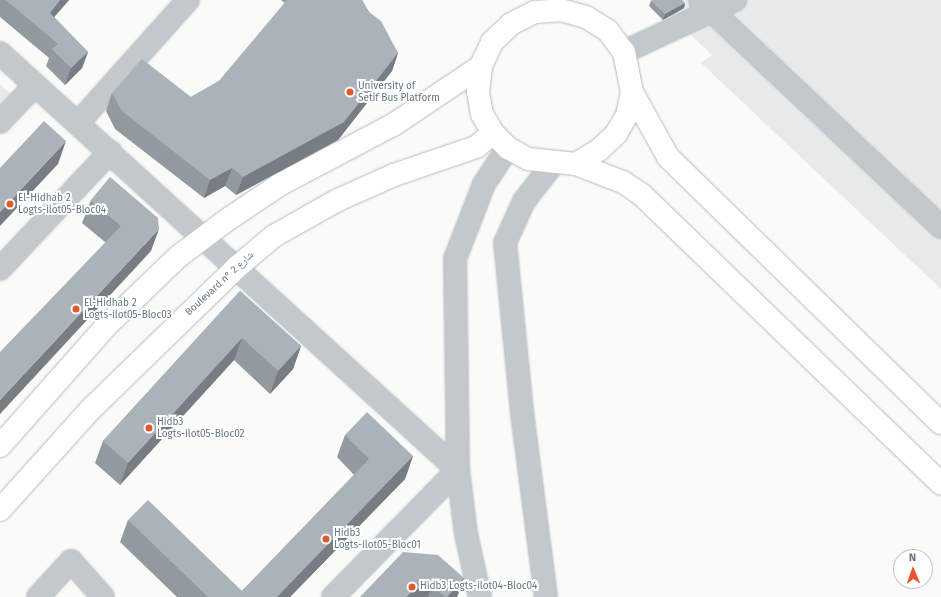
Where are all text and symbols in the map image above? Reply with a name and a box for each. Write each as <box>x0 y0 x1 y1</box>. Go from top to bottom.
place label: University of Setif Bus Platform <box>358 80 440 104</box>
marker: University of Setif Bus Platform <box>345 87 355 97</box>
place label: El-Hidhab 2 Logts-ilot05-Bloc04 <box>18 192 106 216</box>
marker: El-Hidhab 2 Logts-ilot05-Bloc04 <box>5 199 15 209</box>
street label: Boulevard n° شارع 2 <box>183 249 257 319</box>
place label: El-Hidhab 2 Logts-ilot05-Bloc03 <box>84 297 172 320</box>
marker: El-Hidhab 2 Logts-ilot05-Bloc03 <box>71 304 81 314</box>
place label: Hidb3 Logts-ilot05-Bloc02 <box>157 416 245 440</box>
marker: Hidb3 Logts-ilot05-Bloc02 <box>144 423 154 433</box>
place label: Hidb3 Logts-ilot05-Bloc01 <box>334 527 421 550</box>
marker: Hidb3 Logts-ilot05-Bloc01 <box>321 534 331 544</box>
north arrow <box>893 549 933 589</box>
text: N <box>909 551 916 564</box>
place label: Hidb3 Logts-ilot04-Bloc04 <box>420 581 537 593</box>
marker: Hidb3 Logts-ilot04-Bloc04 <box>407 582 417 592</box>

